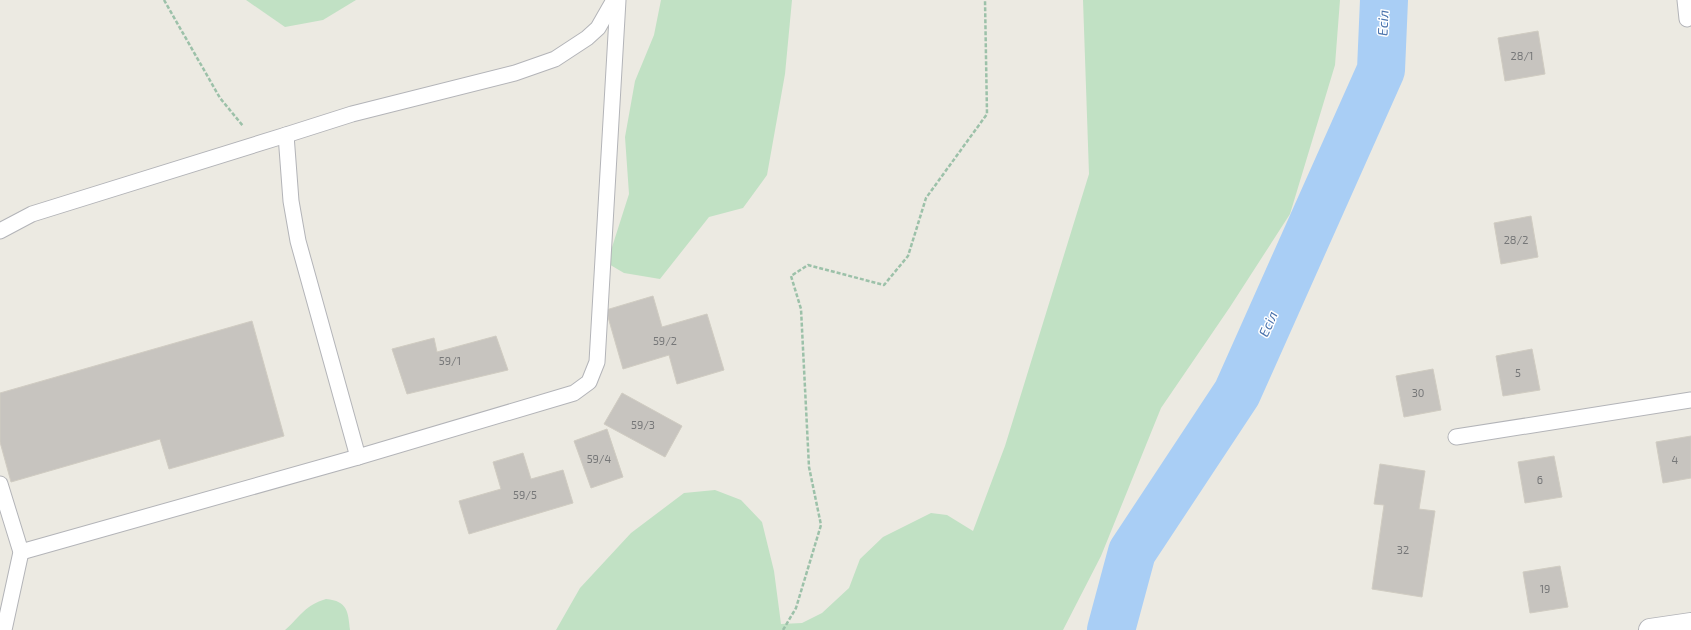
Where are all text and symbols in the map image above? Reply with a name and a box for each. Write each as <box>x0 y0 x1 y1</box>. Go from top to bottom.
water label: Есіл <box>1374 10 1391 36</box>
house number: 28/1 <box>1511 49 1533 62</box>
house number: 28/2 <box>1504 233 1528 246</box>
water label: Есіл <box>1254 308 1281 339</box>
house number: 59/2 <box>653 334 677 347</box>
house number: 59/1 <box>439 354 461 367</box>
house number: 5 <box>1515 366 1521 379</box>
house number: 30 <box>1412 386 1424 399</box>
house number: 59/3 <box>631 418 655 431</box>
house number: 59/4 <box>587 452 612 465</box>
house number: 4 <box>1672 453 1679 466</box>
house number: 6 <box>1537 473 1543 486</box>
house number: 59/5 <box>513 488 537 501</box>
house number: 32 <box>1397 543 1409 556</box>
house number: 19 <box>1540 582 1550 595</box>

